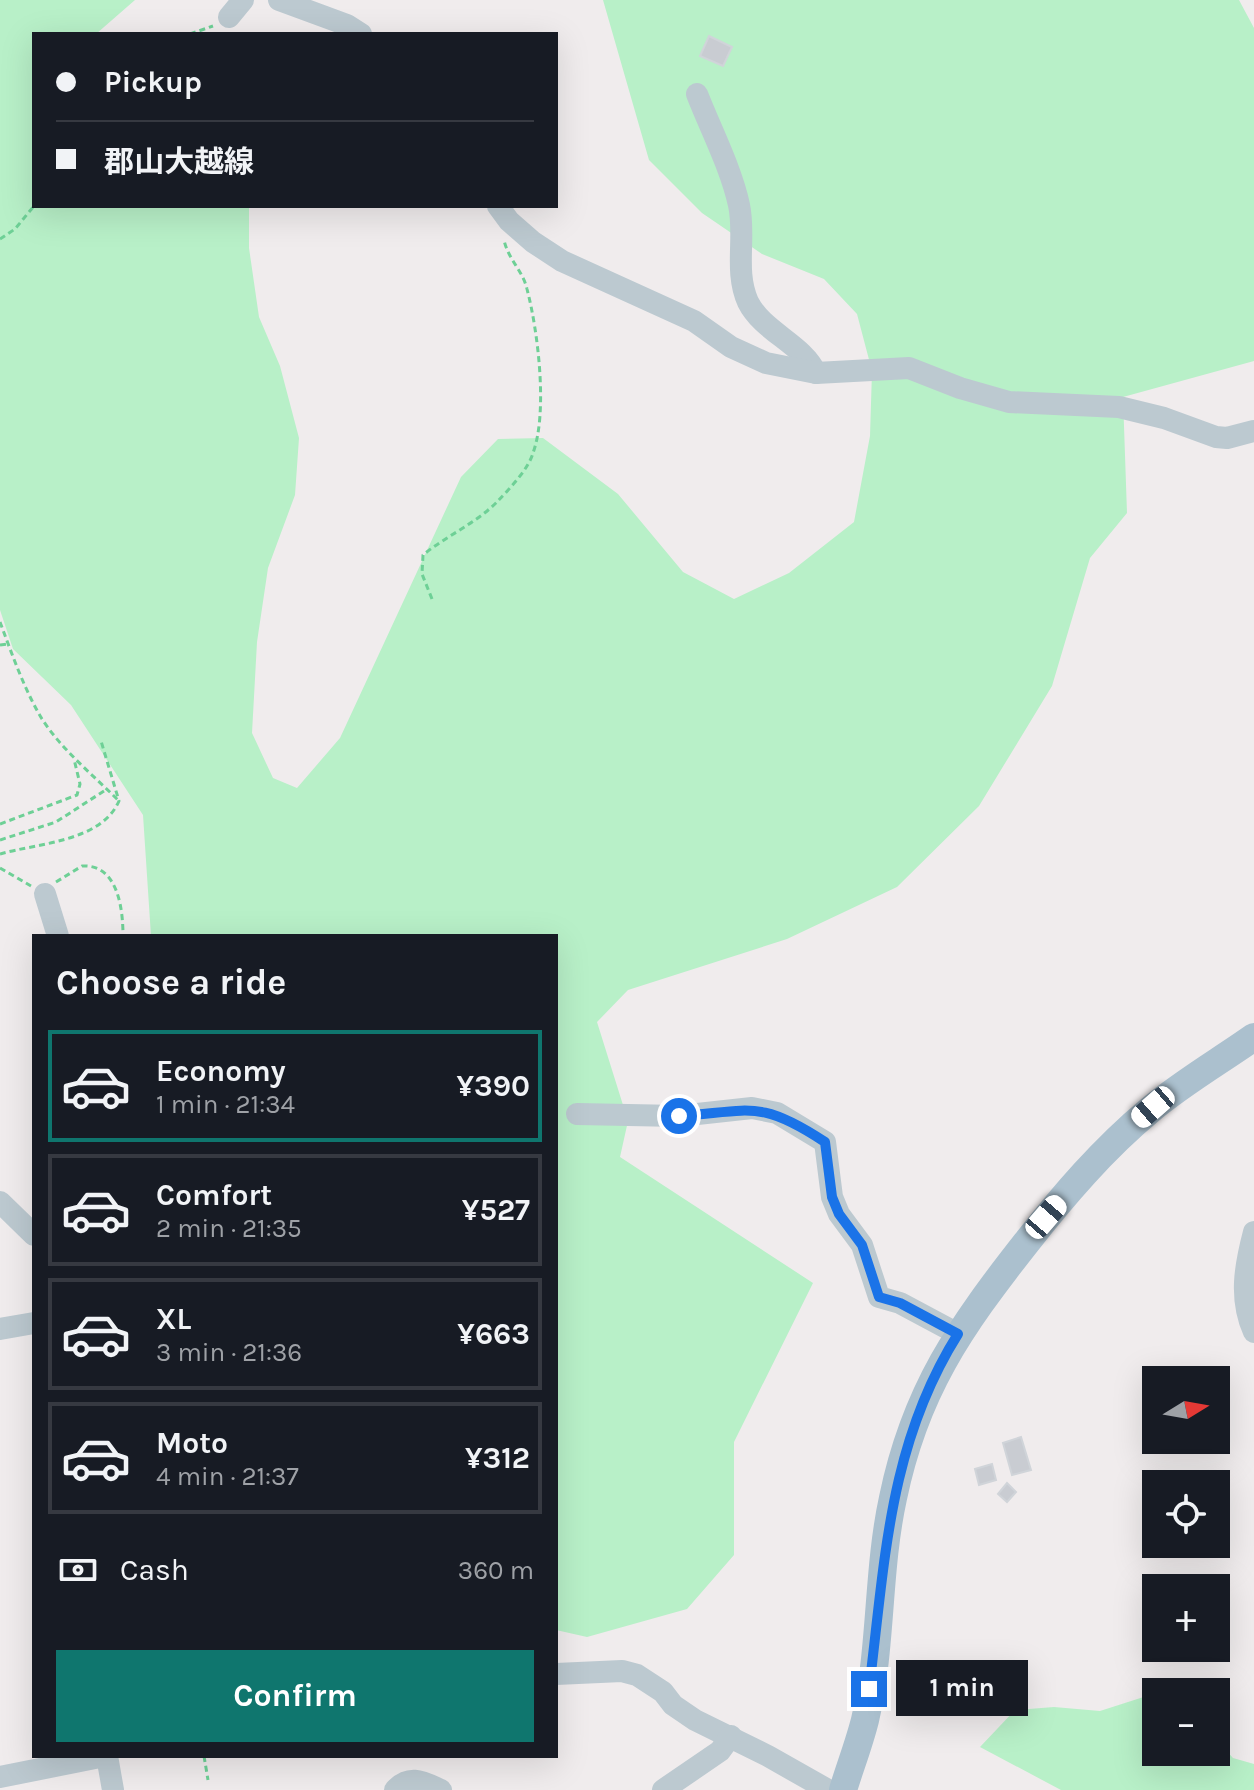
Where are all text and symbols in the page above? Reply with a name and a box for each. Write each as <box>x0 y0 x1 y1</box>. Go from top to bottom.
text: Pickup <box>104 64 202 100</box>
text: 郡山大越線 <box>104 144 254 180</box>
text: Choose a ride <box>56 961 286 1003</box>
icon: car <box>60 1050 132 1122</box>
text: Economy <box>156 1053 286 1089</box>
text: ¥390 <box>456 1068 530 1104</box>
car <box>1127 1082 1179 1132</box>
text: 1 min · 21:34 <box>156 1089 295 1120</box>
route start <box>661 1098 697 1134</box>
icon: car <box>60 1174 132 1246</box>
text: Comfort <box>156 1177 272 1213</box>
car <box>1021 1191 1071 1243</box>
text: ¥527 <box>462 1192 530 1228</box>
text: 2 min · 21:35 <box>156 1213 302 1244</box>
icon: car <box>60 1298 132 1370</box>
text: XL <box>156 1301 191 1337</box>
text: ¥663 <box>457 1316 530 1352</box>
text: 3 min · 21:36 <box>156 1337 302 1368</box>
north arrow <box>1142 1366 1230 1454</box>
map controls <box>1142 1366 1230 1766</box>
icon: car <box>60 1422 132 1494</box>
text: Moto <box>156 1425 228 1461</box>
text: ¥312 <box>465 1440 530 1476</box>
text: 4 min · 21:37 <box>156 1461 299 1492</box>
button: locate <box>1142 1470 1230 1558</box>
icon: cash <box>56 1548 100 1592</box>
text: Cash <box>120 1552 189 1588</box>
text: 360 m <box>458 1555 534 1586</box>
button: + <box>1142 1574 1230 1662</box>
button: Confirm <box>56 1650 534 1742</box>
callout: 1 min <box>897 1661 1029 1717</box>
route end <box>851 1671 887 1707</box>
text: 1 min <box>929 1672 995 1703</box>
button: − <box>1142 1678 1230 1766</box>

